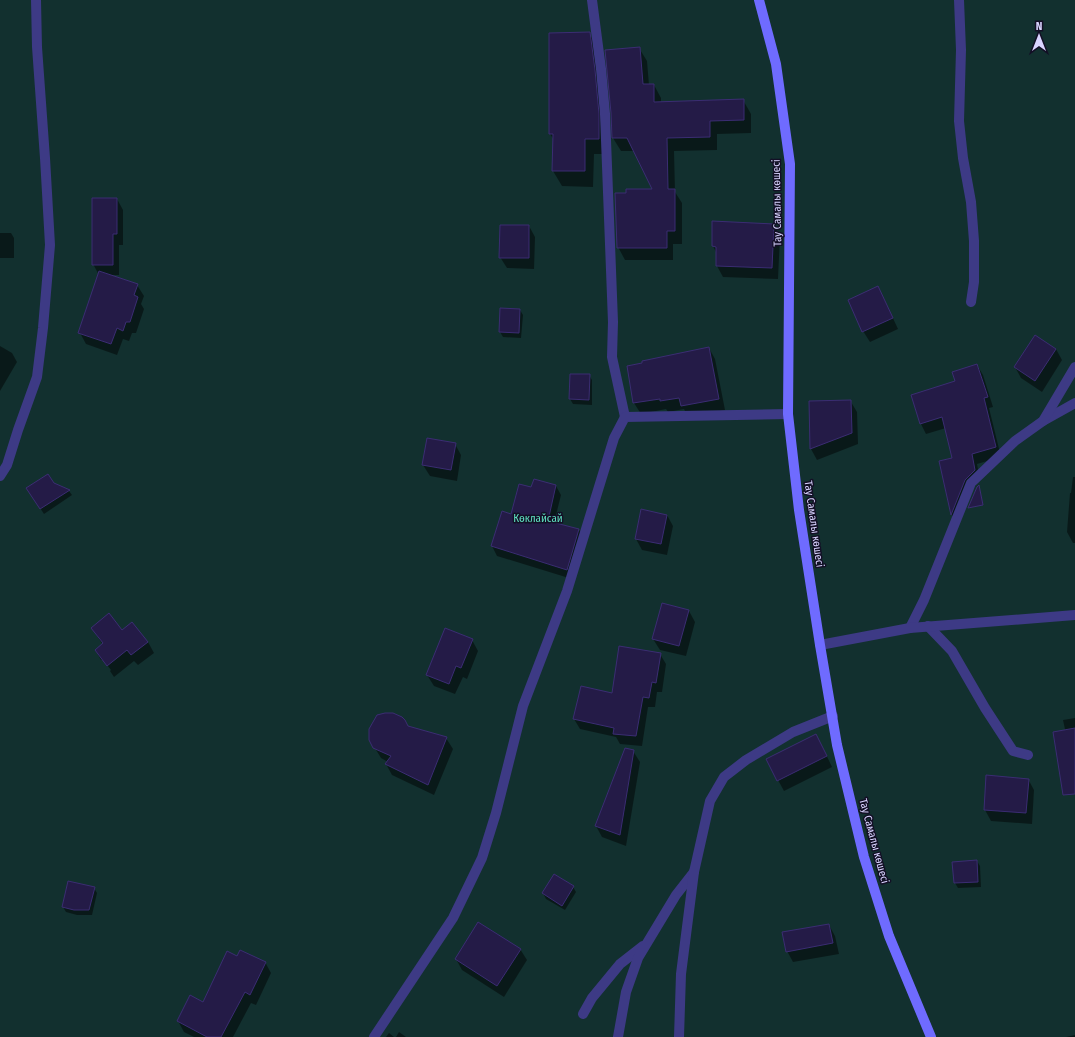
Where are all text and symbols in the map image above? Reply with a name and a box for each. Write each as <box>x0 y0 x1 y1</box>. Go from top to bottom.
north arrow <box>1019 16 1059 56</box>
text: N <box>1036 20 1042 33</box>
street label: Тау Самалы көшесі <box>770 159 784 247</box>
street label: Тау Самалы көшесі <box>801 480 827 568</box>
park label: Көклайсай <box>513 512 563 525</box>
street label: Тау Самалы көшесі <box>856 797 892 885</box>

